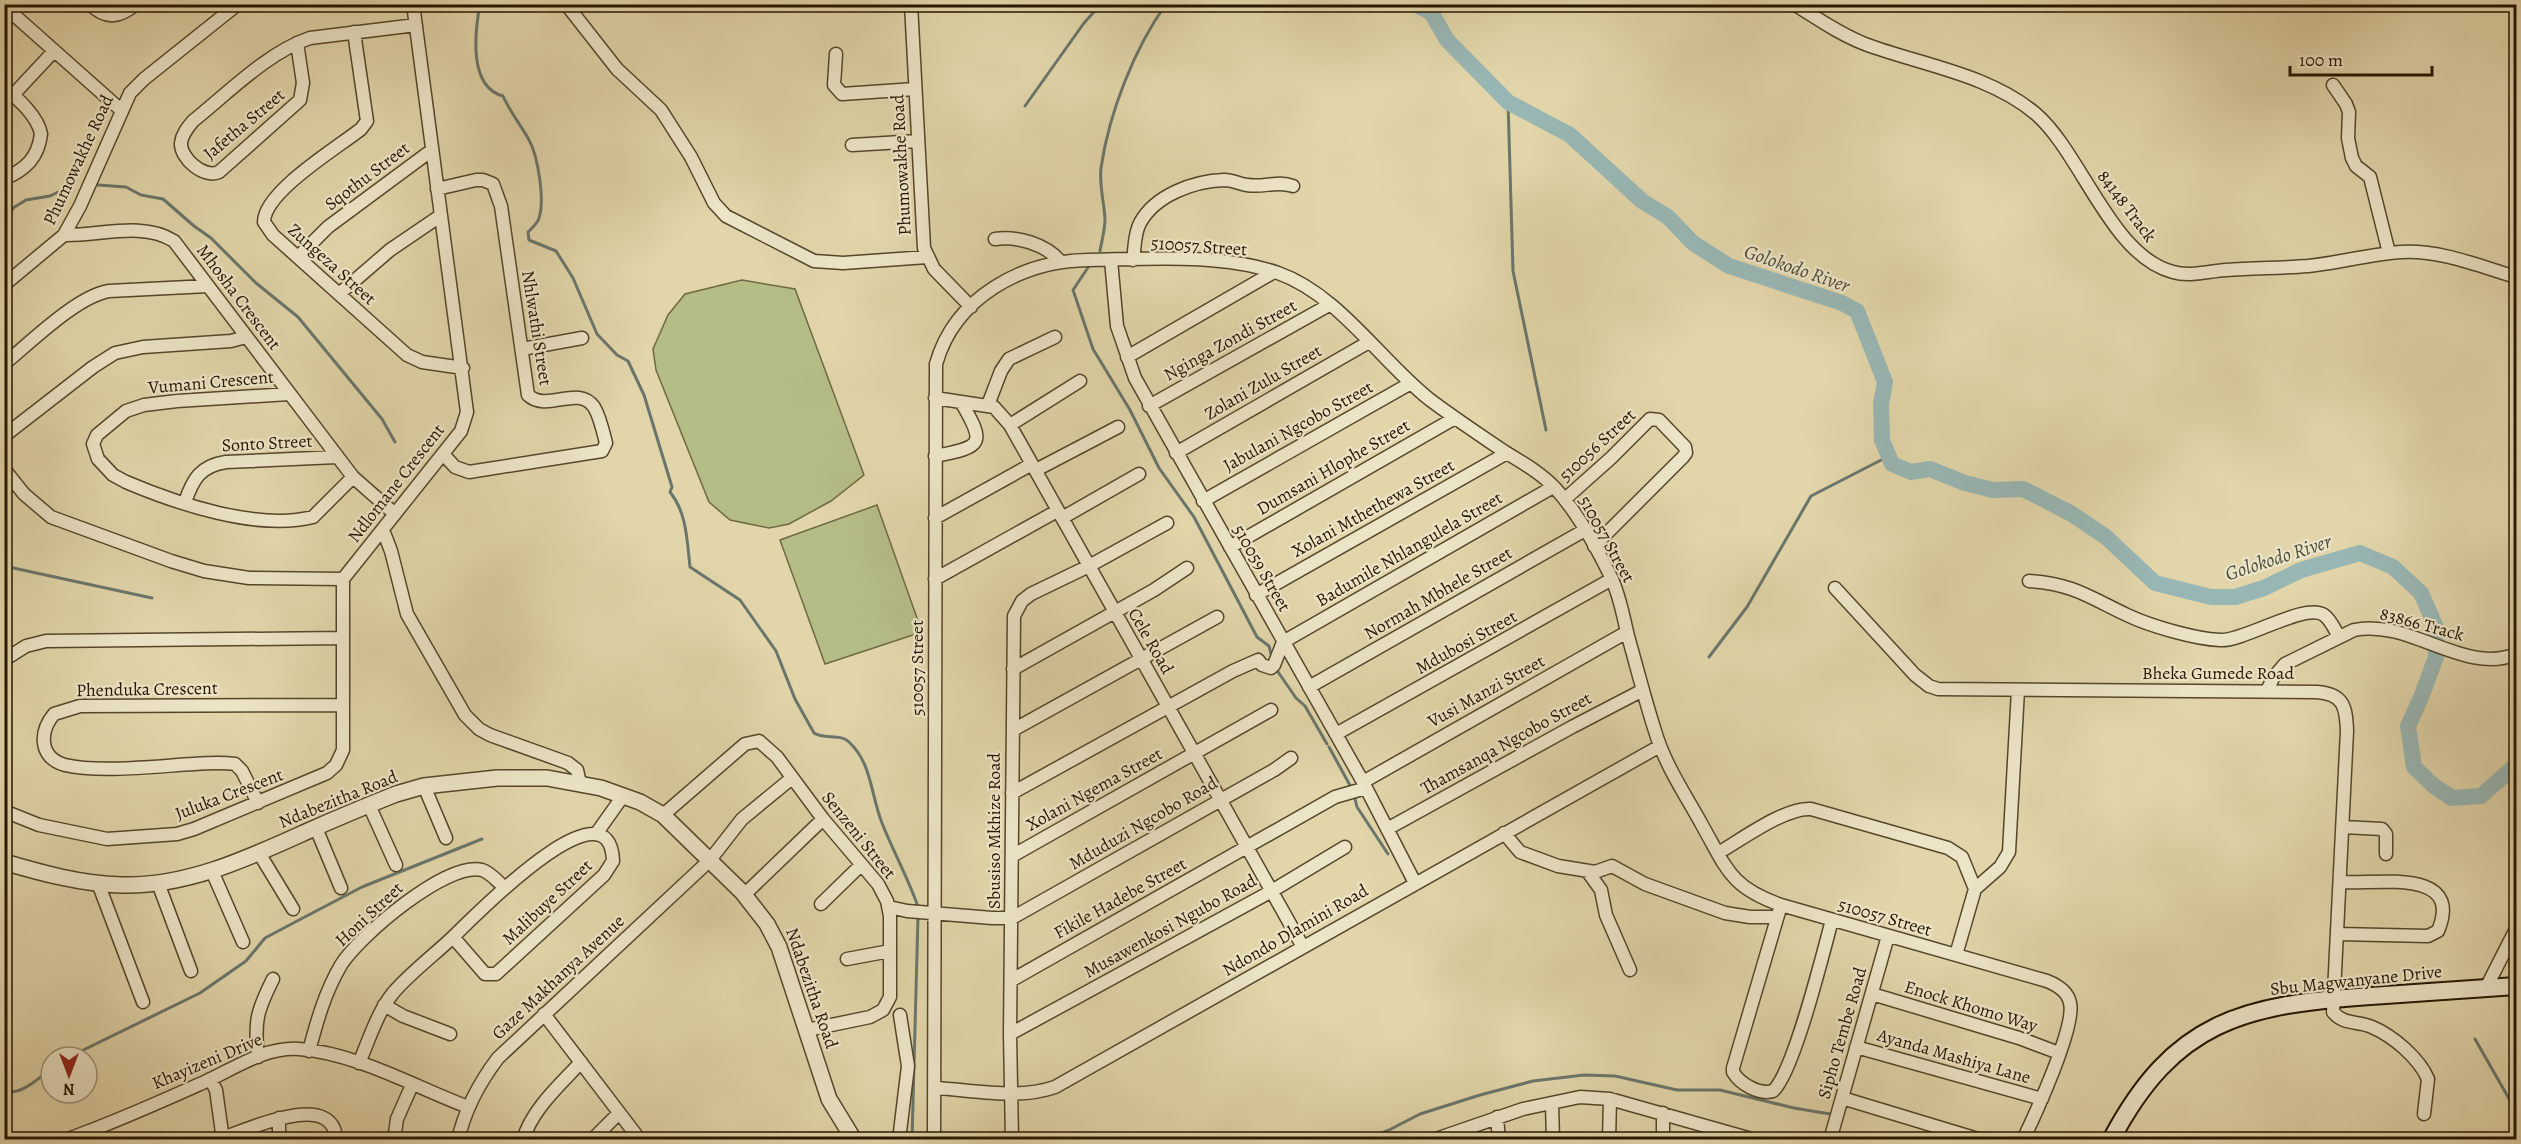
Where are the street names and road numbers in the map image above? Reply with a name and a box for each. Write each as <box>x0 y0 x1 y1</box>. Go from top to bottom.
street label: Jafetha Street <box>198 83 290 165</box>
street label: Phumowakhe Road <box>37 91 119 229</box>
street label: Phumowakhe Road <box>885 93 917 236</box>
street label: Sqothu Street <box>320 136 414 216</box>
street label: 84148 Track <box>2092 165 2162 247</box>
street label: Zungeza Street <box>283 218 381 310</box>
street label: 510057 Street <box>1150 231 1248 261</box>
street label: Mhosha Crescent <box>191 239 287 355</box>
street label: Nhlwathi Street <box>516 269 558 387</box>
street label: Nginga Zondi Street <box>1159 293 1301 387</box>
street label: Zolani Zulu Street <box>1200 339 1326 425</box>
street label: Vumani Crescent <box>146 365 275 400</box>
street label: Jabulani Ngcobo Street <box>1219 375 1377 477</box>
street label: 510056 Street <box>1553 403 1641 487</box>
street label: Dumsani Hlophe Street <box>1252 413 1414 521</box>
street label: Ndlomane Crescent <box>342 419 450 547</box>
street label: Sonto Street <box>221 429 313 457</box>
street label: Xolani Mthethewa Street <box>1287 453 1459 563</box>
street label: Badumile Nhlangulela Street <box>1311 486 1507 612</box>
street label: 510057 Street <box>1573 491 1641 587</box>
street label: 510059 Street <box>1227 520 1297 616</box>
street label: Normah Mbhele Street <box>1360 541 1517 645</box>
street label: 83866 Track <box>2377 601 2467 647</box>
street label: Cele Road <box>1122 604 1180 679</box>
street label: Mdubosi Street <box>1411 604 1521 680</box>
street label: 510057 Street <box>905 620 929 716</box>
street label: Vusi Manzi Street <box>1422 649 1549 734</box>
street label: Bheka Gumede Road <box>2142 661 2294 685</box>
street label: Phenduka Crescent <box>76 676 218 702</box>
street label: Thamsanqa Ngcobo Street <box>1416 686 1596 800</box>
street label: Xolani Ngema Street <box>1022 742 1167 836</box>
street label: Sbusiso Mkhize Road <box>982 752 1006 909</box>
street label: Juluka Crescent <box>172 762 287 826</box>
street label: Ndabezitha Road <box>275 764 401 834</box>
street label: Mduduzi Ngcobo Road <box>1064 771 1222 875</box>
street label: Senzeni Street <box>816 786 902 884</box>
street label: Fikile Hadebe Street <box>1049 852 1191 944</box>
street label: Malibuye Street <box>497 854 597 950</box>
street label: Musawenkosi Ngubo Road <box>1079 868 1261 984</box>
street label: Honi Street <box>330 876 408 952</box>
street label: Ndondo Dlamini Road <box>1218 878 1373 982</box>
street label: 510057 Street <box>1835 892 1935 942</box>
street label: Gaze Makhanya Avenue <box>486 909 630 1045</box>
street label: Ndabezitha Road <box>780 924 844 1052</box>
street label: Sbu Magwanyane Drive <box>2269 959 2443 1001</box>
street label: Sipho Tembe Road <box>1812 964 1872 1102</box>
street label: Enock Khomo Way <box>1902 974 2041 1038</box>
street label: Ayanda Mashiya Lane <box>1874 1022 2033 1089</box>
street label: Khayizeni Drive <box>148 1027 266 1095</box>

